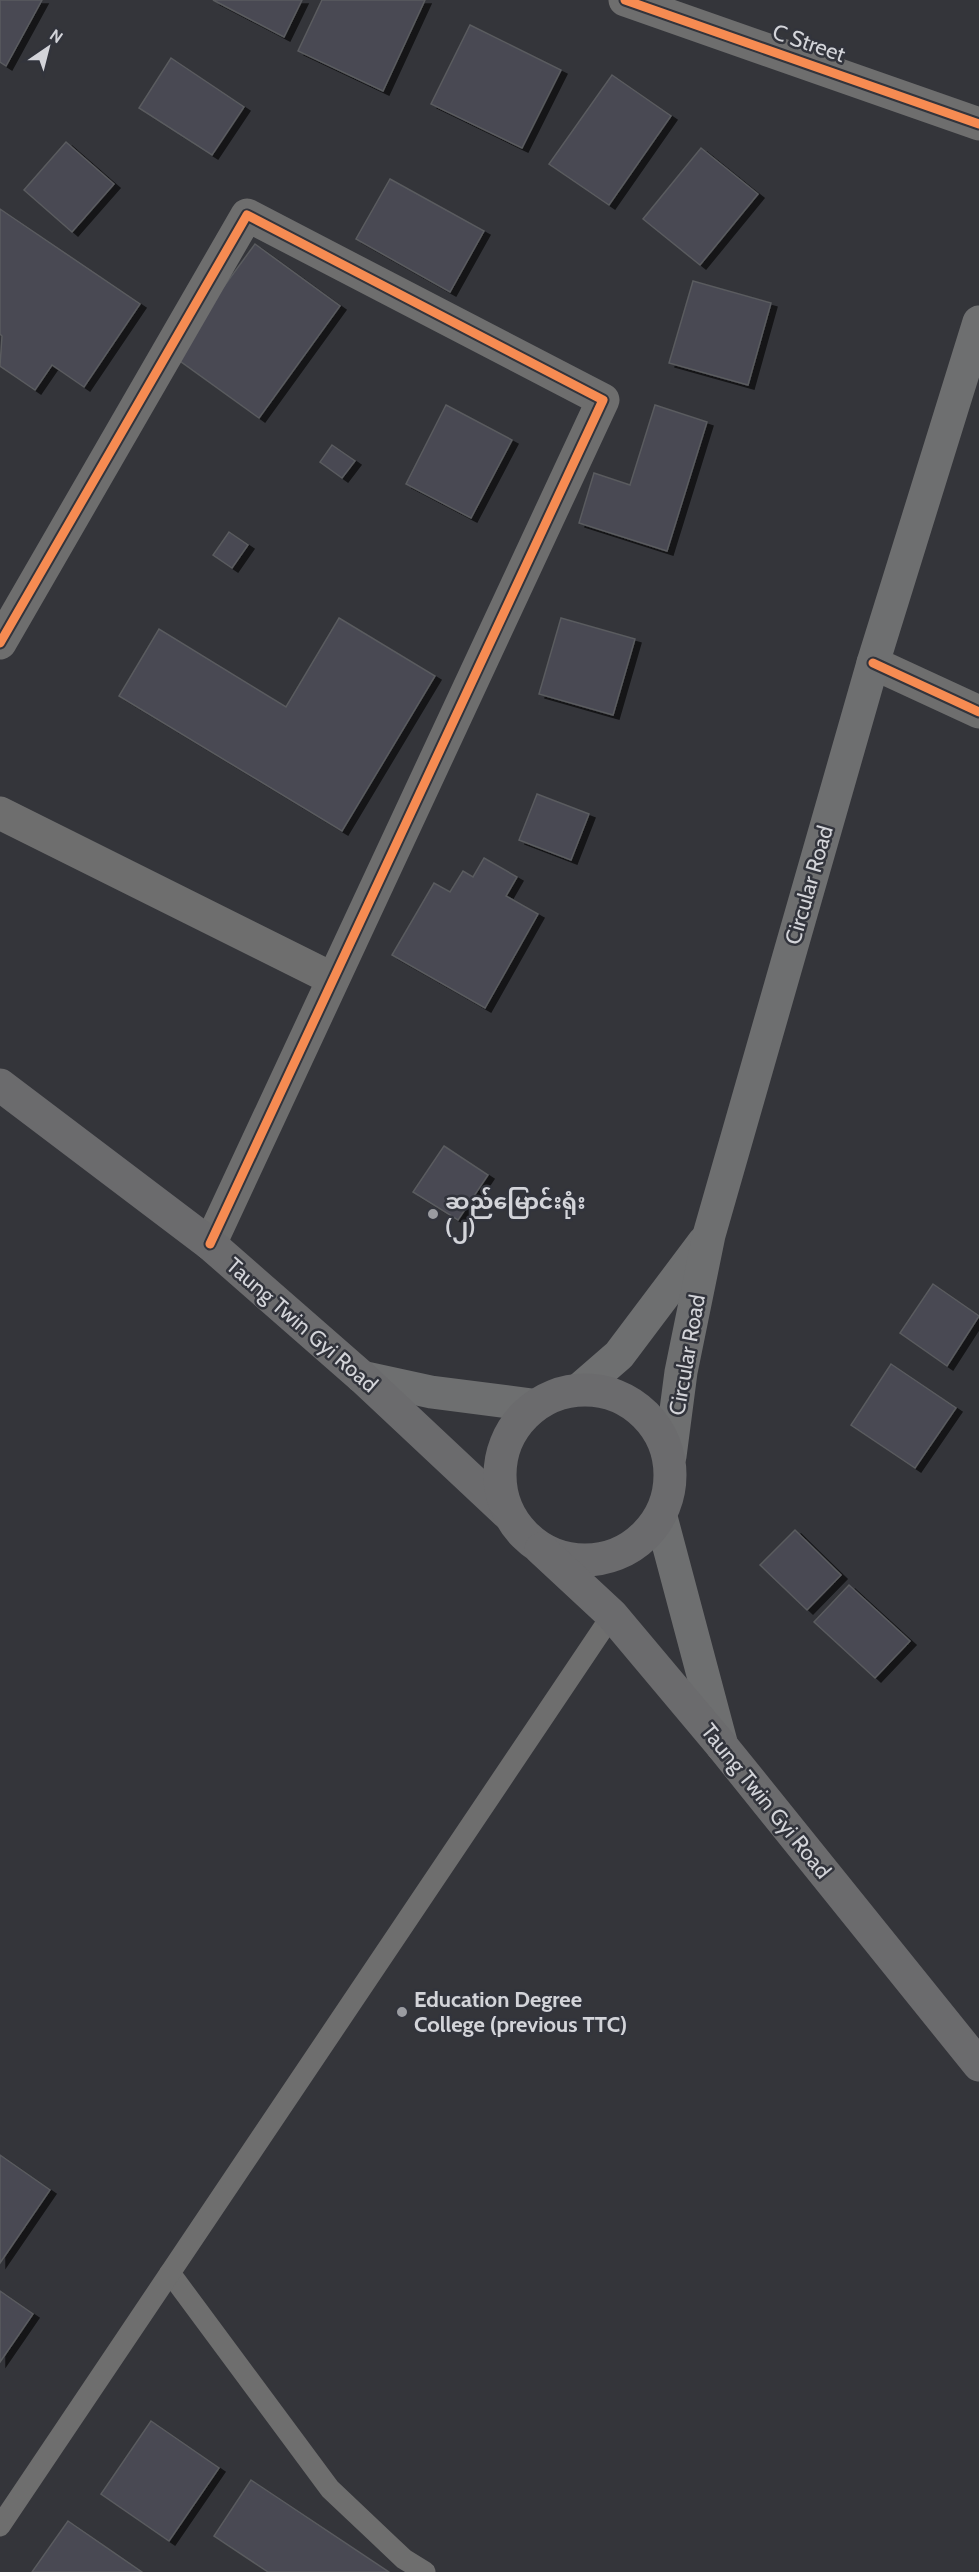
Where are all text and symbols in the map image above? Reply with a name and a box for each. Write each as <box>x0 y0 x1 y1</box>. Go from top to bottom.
north arrow <box>18 18 78 78</box>
street label: C Street <box>769 18 849 68</box>
text: N <box>46 25 66 47</box>
street label: Circular Road <box>779 822 839 948</box>
place label: ဆည်မြောင်းရုံး (၂) <box>445 1186 586 1244</box>
marker: ဆည်မြောင်းရုံး (၂) <box>426 1207 440 1221</box>
street label: Taung Twin Gyi Road <box>221 1252 383 1398</box>
street label: Circular Road <box>663 1292 711 1418</box>
street label: Taung Twin Gyi Road <box>695 1718 837 1884</box>
place label: Education Degree College (previous TTC) <box>414 1986 627 2038</box>
marker: Education Degree College (previous TTC) <box>395 2005 409 2019</box>

